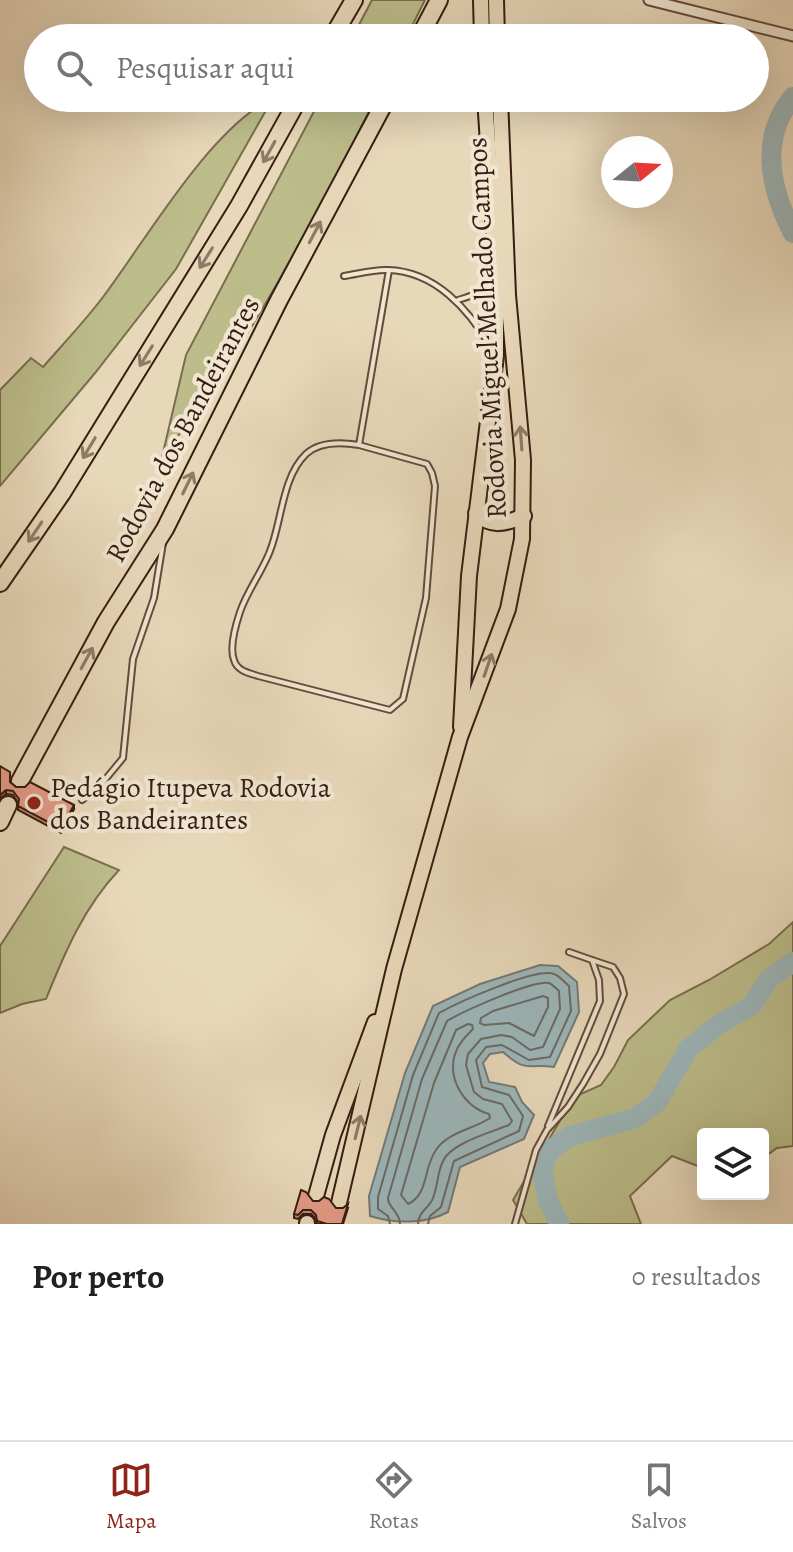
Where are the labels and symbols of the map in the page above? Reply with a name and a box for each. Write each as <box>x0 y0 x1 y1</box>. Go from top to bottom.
street label: Rodovia Miguel Melhado Campos <box>458 136 516 520</box>
north arrow <box>601 136 673 208</box>
one-way arrow <box>261 140 277 163</box>
one-way arrow <box>308 220 324 244</box>
one-way arrow <box>198 246 214 269</box>
street label: Rodovia dos Bandeirantes <box>97 290 269 569</box>
one-way arrow <box>137 344 153 367</box>
one-way arrow <box>513 425 528 452</box>
one-way arrow <box>81 436 97 459</box>
one-way arrow <box>181 471 196 495</box>
one-way arrow <box>27 521 43 543</box>
one-way arrow <box>80 646 95 670</box>
one-way arrow <box>482 652 497 677</box>
place label: Pedágio Itupeva Rodovia dos Bandeirantes <box>50 769 331 839</box>
marker: Pedágio Itupeva Rodovia dos Bandeirantes <box>25 794 43 812</box>
one-way arrow <box>352 1115 367 1141</box>

